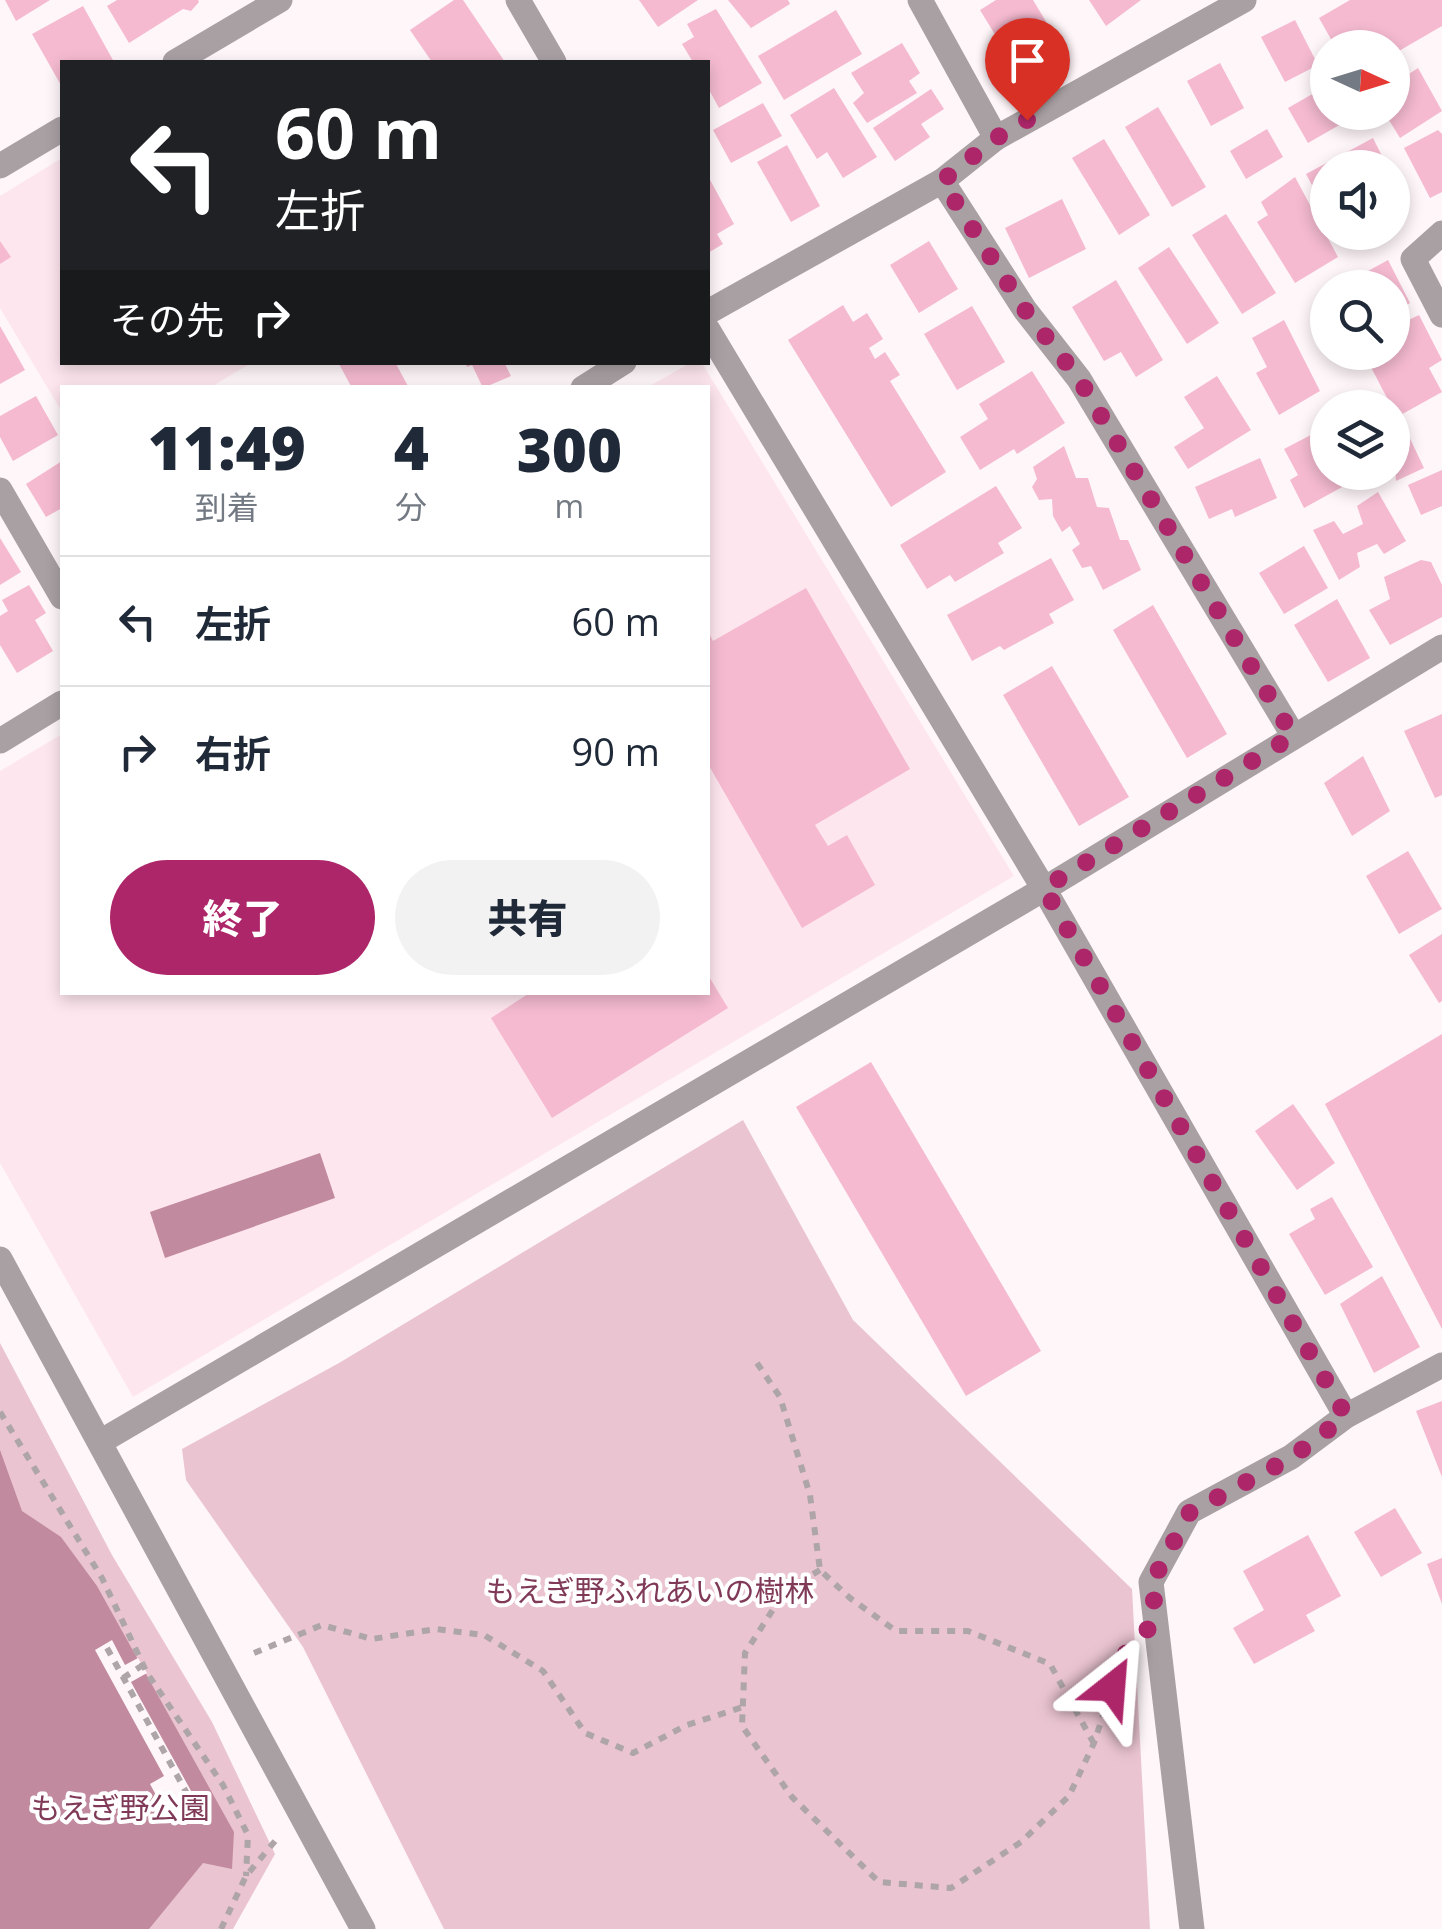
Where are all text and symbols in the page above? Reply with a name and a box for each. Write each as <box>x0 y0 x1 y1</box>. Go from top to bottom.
pin <box>985 18 1070 121</box>
north arrow <box>1310 30 1410 130</box>
map controls <box>1310 30 1410 490</box>
icon: arrive <box>1000 33 1055 88</box>
text: 60 m <box>275 84 442 180</box>
icon: left <box>110 100 240 230</box>
button: sound <box>1310 150 1410 250</box>
text: 左折 <box>275 179 365 240</box>
button: search <box>1310 270 1410 370</box>
icon: right <box>244 290 299 345</box>
text: その先 <box>110 293 224 345</box>
button: layers <box>1310 390 1410 490</box>
text: 11:49 <box>148 406 306 488</box>
text: 4 <box>394 406 429 488</box>
text: 300 <box>517 408 622 490</box>
text: m <box>555 484 584 527</box>
text: 到着 <box>195 485 259 528</box>
text: 分 <box>395 485 427 528</box>
icon: left <box>110 594 165 649</box>
text: 60 m <box>571 595 660 647</box>
text: 左折 <box>195 597 271 649</box>
icon: right <box>110 724 165 779</box>
text: 90 m <box>571 725 660 777</box>
text: 右折 <box>195 727 271 779</box>
button: 終了 <box>110 860 375 975</box>
button: 共有 <box>395 860 660 975</box>
park label: もえぎ野ふれあいの樹林 <box>485 1570 815 1611</box>
position arrow <box>1060 1635 1164 1739</box>
park label: もえぎ野公園 <box>30 1787 210 1828</box>

